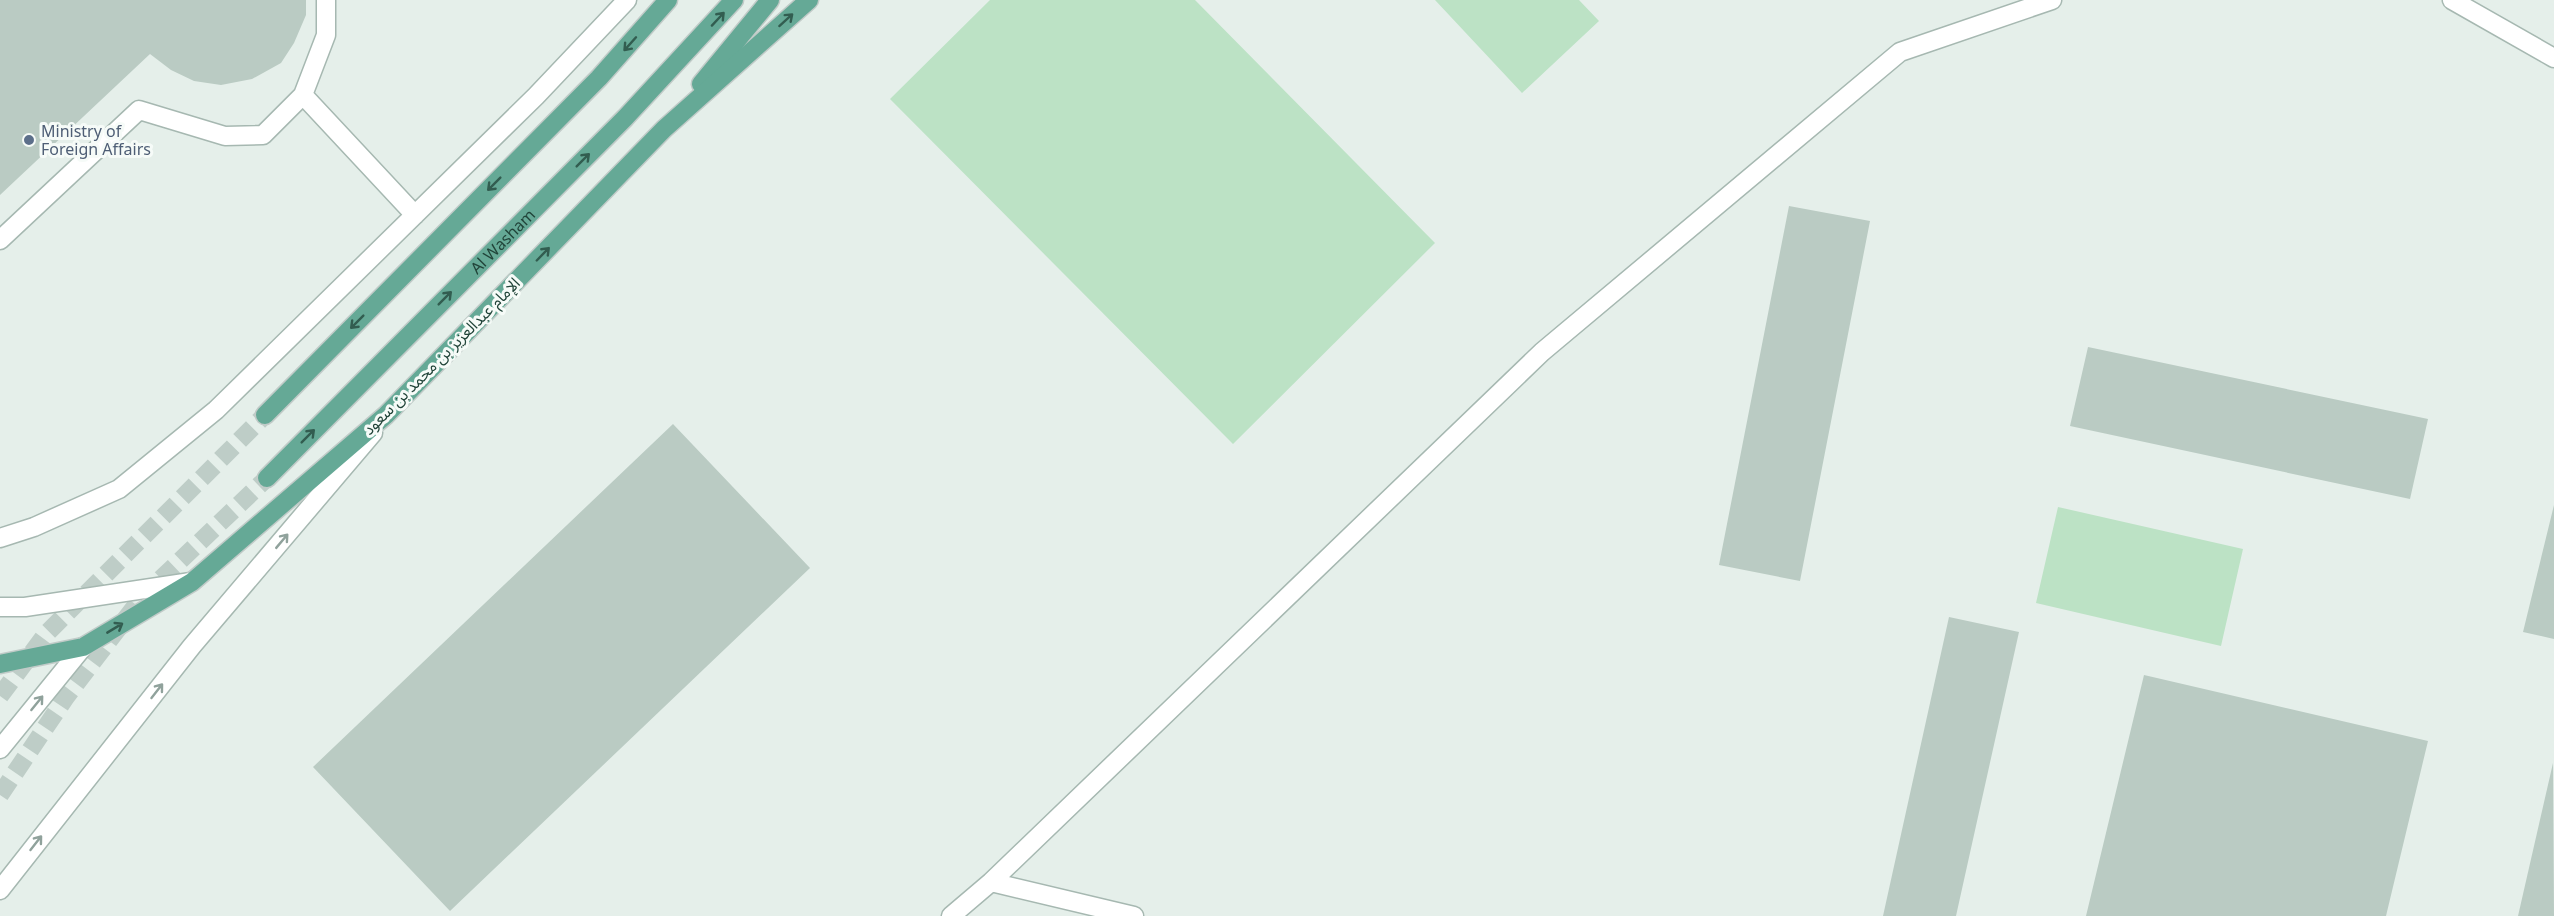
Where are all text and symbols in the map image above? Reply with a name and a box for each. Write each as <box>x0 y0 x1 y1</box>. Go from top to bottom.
one-way arrow <box>711 12 725 27</box>
one-way arrow <box>778 13 793 27</box>
one-way arrow <box>623 36 637 51</box>
place label: Ministry of Foreign Affairs <box>41 120 151 160</box>
marker: Ministry of Foreign Affairs <box>22 133 36 147</box>
one-way arrow <box>575 152 590 167</box>
one-way arrow <box>487 176 501 191</box>
street label: Al Washam <box>465 204 540 279</box>
one-way arrow <box>536 246 550 261</box>
street label: الإمام عبدالعزيز بن محمد بن سعود <box>357 272 526 441</box>
one-way arrow <box>438 290 453 305</box>
one-way arrow <box>349 315 364 330</box>
one-way arrow <box>301 429 315 444</box>
one-way arrow <box>275 533 288 549</box>
one-way arrow <box>106 621 123 633</box>
one-way arrow <box>150 683 163 699</box>
one-way arrow <box>30 696 44 711</box>
one-way arrow <box>30 836 42 852</box>

